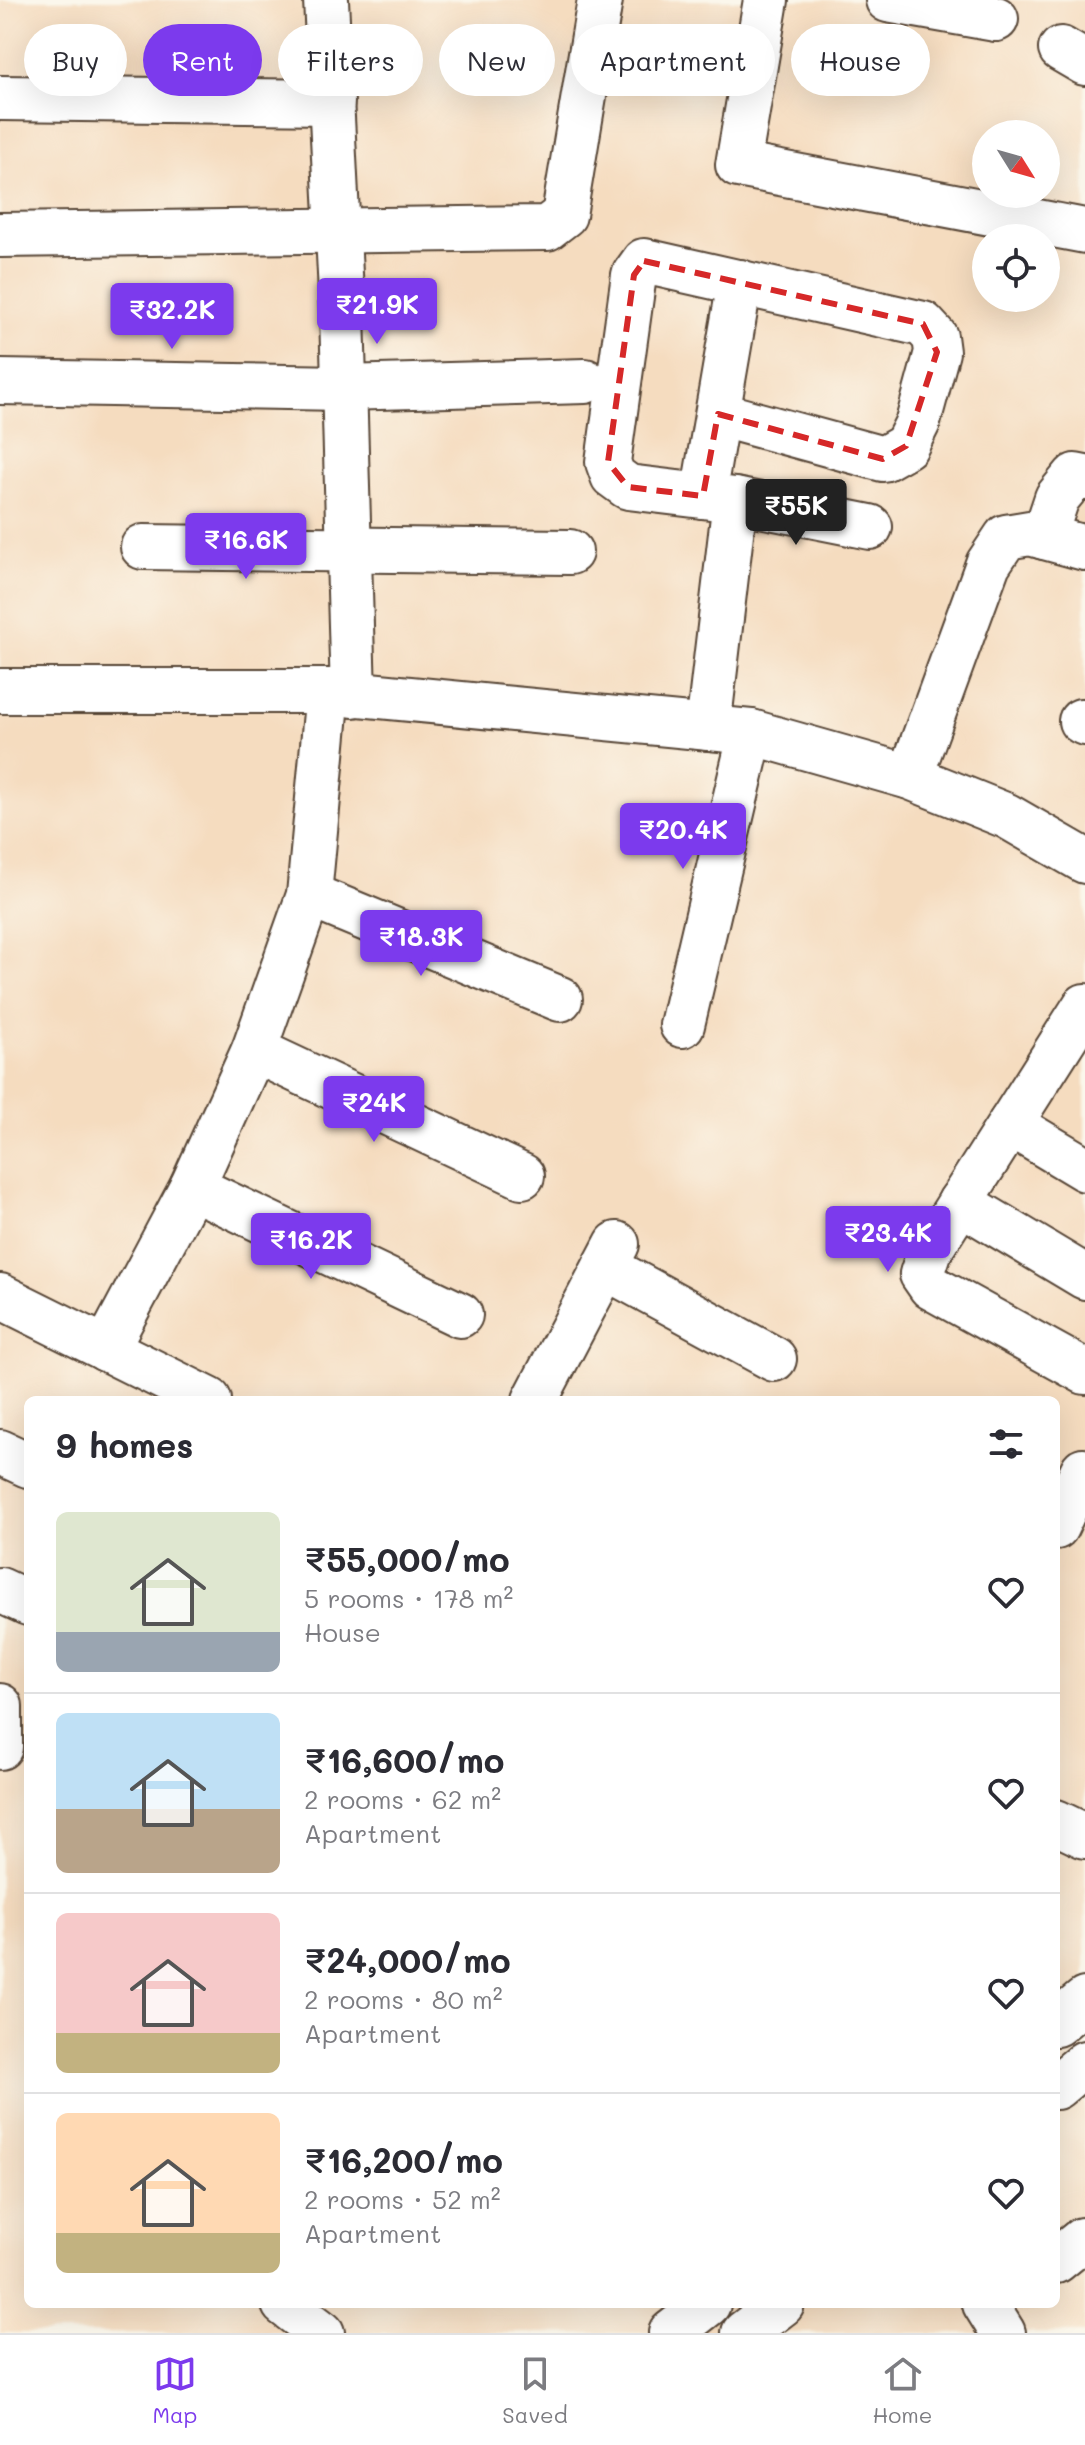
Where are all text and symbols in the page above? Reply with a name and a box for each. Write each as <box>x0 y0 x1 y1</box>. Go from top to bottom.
chip: Buy <box>24 24 127 96</box>
chip: Rent <box>143 24 262 96</box>
chip: Filters <box>278 24 423 96</box>
chip: New <box>439 24 555 96</box>
chip: Apartment <box>571 24 775 96</box>
chip: House <box>791 24 930 96</box>
north arrow <box>972 120 1060 208</box>
map controls <box>972 120 1060 312</box>
button: locate <box>972 224 1060 312</box>
pin: ₹21.9K <box>312 278 442 346</box>
pin: ₹32.2K <box>107 283 237 351</box>
text: ₹21.9K <box>335 287 419 321</box>
text: ₹32.2K <box>129 292 216 326</box>
pin: ₹55K <box>749 479 843 547</box>
text: ₹55K <box>764 488 828 522</box>
pin: ₹16.6K <box>181 513 311 581</box>
text: ₹16.6K <box>203 522 289 556</box>
pin: ₹20.4K <box>618 803 748 871</box>
text: ₹20.4K <box>638 812 728 846</box>
pin: ₹18.3K <box>356 910 486 978</box>
text: ₹18.3K <box>378 919 464 953</box>
pin: ₹24K <box>327 1076 421 1144</box>
text: ₹24K <box>341 1085 407 1119</box>
pin: ₹23.4K <box>823 1206 953 1274</box>
pin: ₹16.2K <box>246 1213 376 1281</box>
text: ₹23.4K <box>844 1215 932 1249</box>
text: ₹16.2K <box>269 1222 353 1256</box>
text: 9 homes <box>56 1422 193 1467</box>
icon: filters <box>984 1422 1028 1466</box>
text: ₹55,000/mo <box>304 1536 510 1581</box>
icon: home <box>120 1544 216 1640</box>
icon: heart <box>984 1570 1028 1614</box>
text: 5 rooms · 178 m² <box>304 1581 513 1615</box>
text: House <box>304 1615 381 1649</box>
text: ₹16,600/mo <box>304 1737 504 1782</box>
icon: home <box>120 1745 216 1841</box>
icon: heart <box>984 1771 1028 1815</box>
text: 2 rooms · 62 m² <box>304 1782 501 1816</box>
text: Apartment <box>304 1816 441 1850</box>
text: ₹24,000/mo <box>304 1937 511 1982</box>
icon: home <box>120 1945 216 2041</box>
icon: heart <box>984 1971 1028 2015</box>
text: 2 rooms · 80 m² <box>304 1982 503 2016</box>
text: Apartment <box>304 2016 441 2050</box>
text: ₹16,200/mo <box>304 2137 503 2182</box>
icon: home <box>120 2145 216 2241</box>
icon: heart <box>984 2171 1028 2215</box>
text: 2 rooms · 52 m² <box>304 2182 501 2216</box>
text: Apartment <box>304 2216 441 2250</box>
tab: Map <box>152 2352 197 2429</box>
tab: Saved <box>502 2352 568 2429</box>
tab: Home <box>873 2352 932 2429</box>

